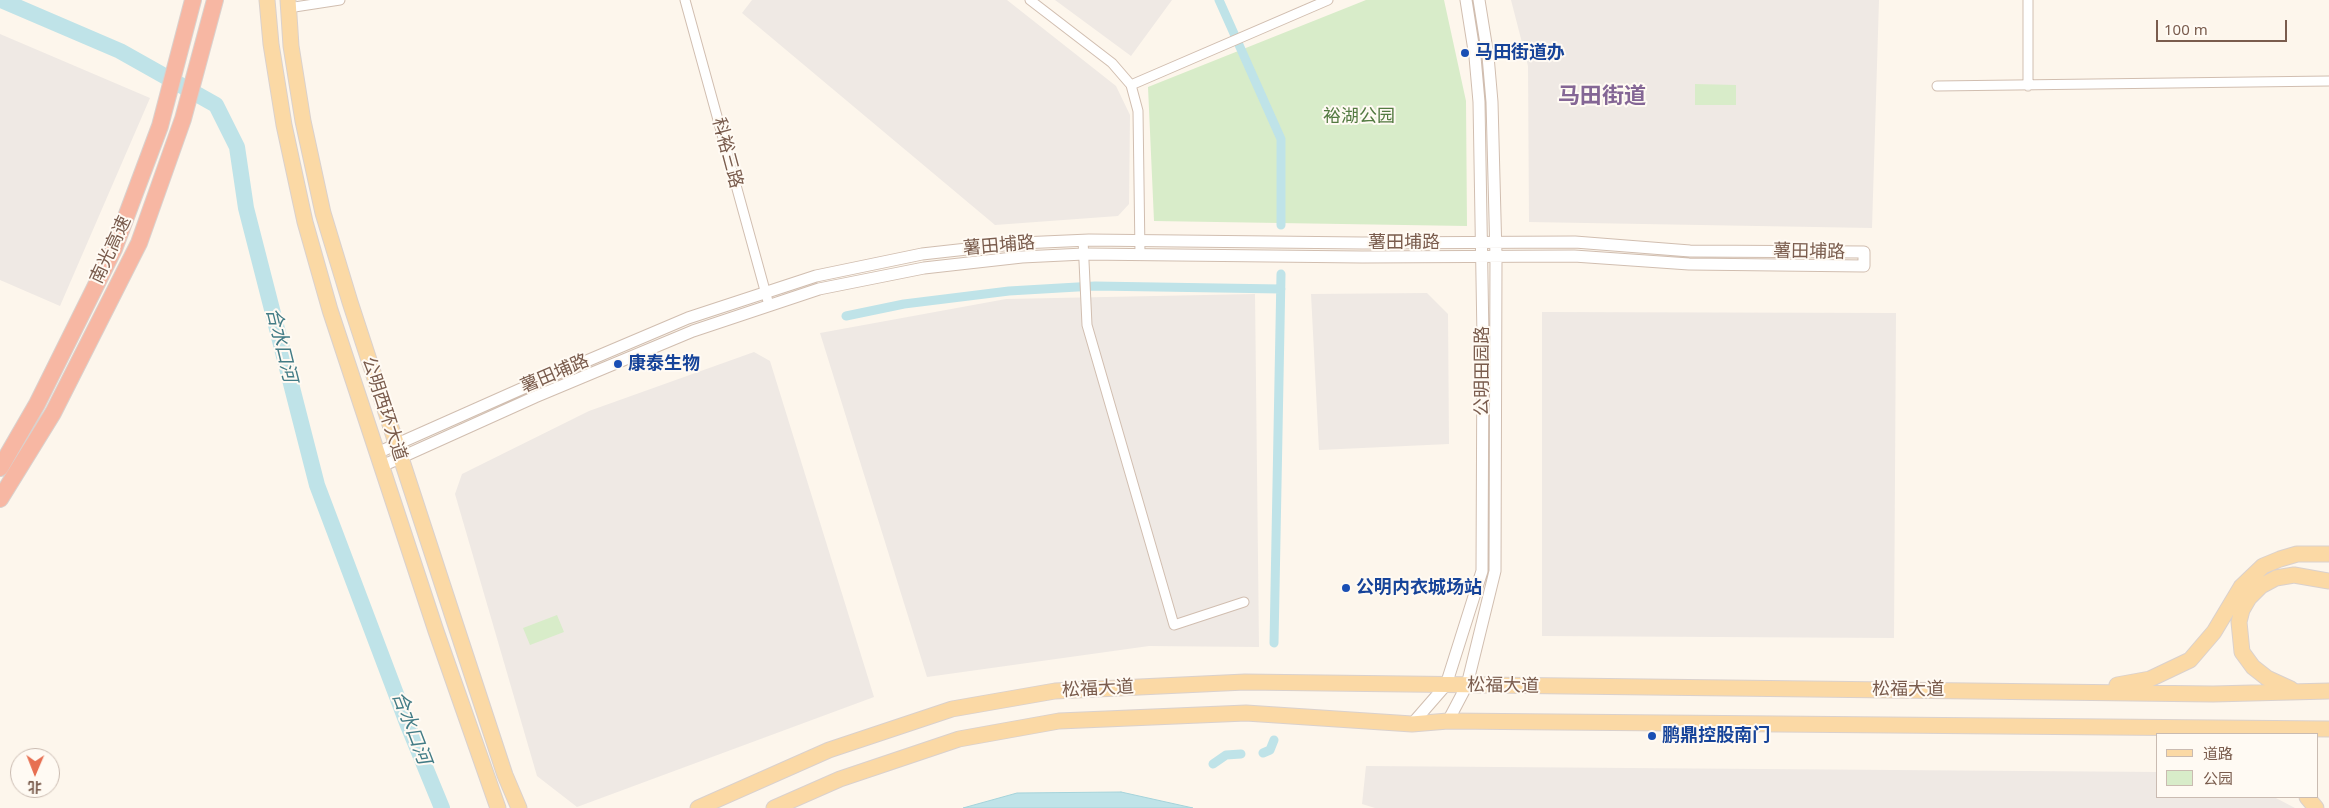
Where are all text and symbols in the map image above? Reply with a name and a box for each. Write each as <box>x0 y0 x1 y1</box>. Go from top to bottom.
scale bar <box>2159 10 2290 42</box>
text: 100 m <box>2164 19 2208 39</box>
place label: 马田街道办 <box>1475 42 1565 64</box>
marker: 马田街道办 <box>1459 47 1471 59</box>
district label: 马田街道 <box>1558 84 1646 110</box>
park label: 裕湖公园 <box>1323 106 1395 128</box>
street label: 科裕三路 <box>707 115 747 191</box>
street label: 南光高速 <box>86 213 136 287</box>
street label: 薯田埔路 <box>962 232 1036 260</box>
street label: 薯田埔路 <box>1368 232 1440 254</box>
street label: 薯田埔路 <box>1773 241 1845 263</box>
water label: 合水口河 <box>261 305 301 385</box>
street label: 公明田园路 <box>1472 326 1494 416</box>
street label: 薯田埔路 <box>518 350 592 398</box>
place label: 康泰生物 <box>628 353 700 375</box>
street label: 公明西环大道 <box>357 354 411 464</box>
marker: 康泰生物 <box>612 358 624 370</box>
place label: 公明内衣城场站 <box>1356 577 1482 599</box>
marker: 公明内衣城场站 <box>1340 582 1352 594</box>
street label: 松福大道 <box>1467 675 1539 697</box>
street label: 松福大道 <box>1061 676 1135 702</box>
street label: 松福大道 <box>1872 679 1944 701</box>
water label: 合水口河 <box>387 688 435 768</box>
place label: 鹏鼎控股南门 <box>1662 725 1770 747</box>
marker: 鹏鼎控股南门 <box>1646 730 1658 742</box>
legend <box>2156 733 2319 798</box>
text: 道路 <box>2203 743 2233 763</box>
north arrow <box>10 748 60 798</box>
text: 公园 <box>2203 768 2233 788</box>
text: 北 <box>28 778 42 797</box>

